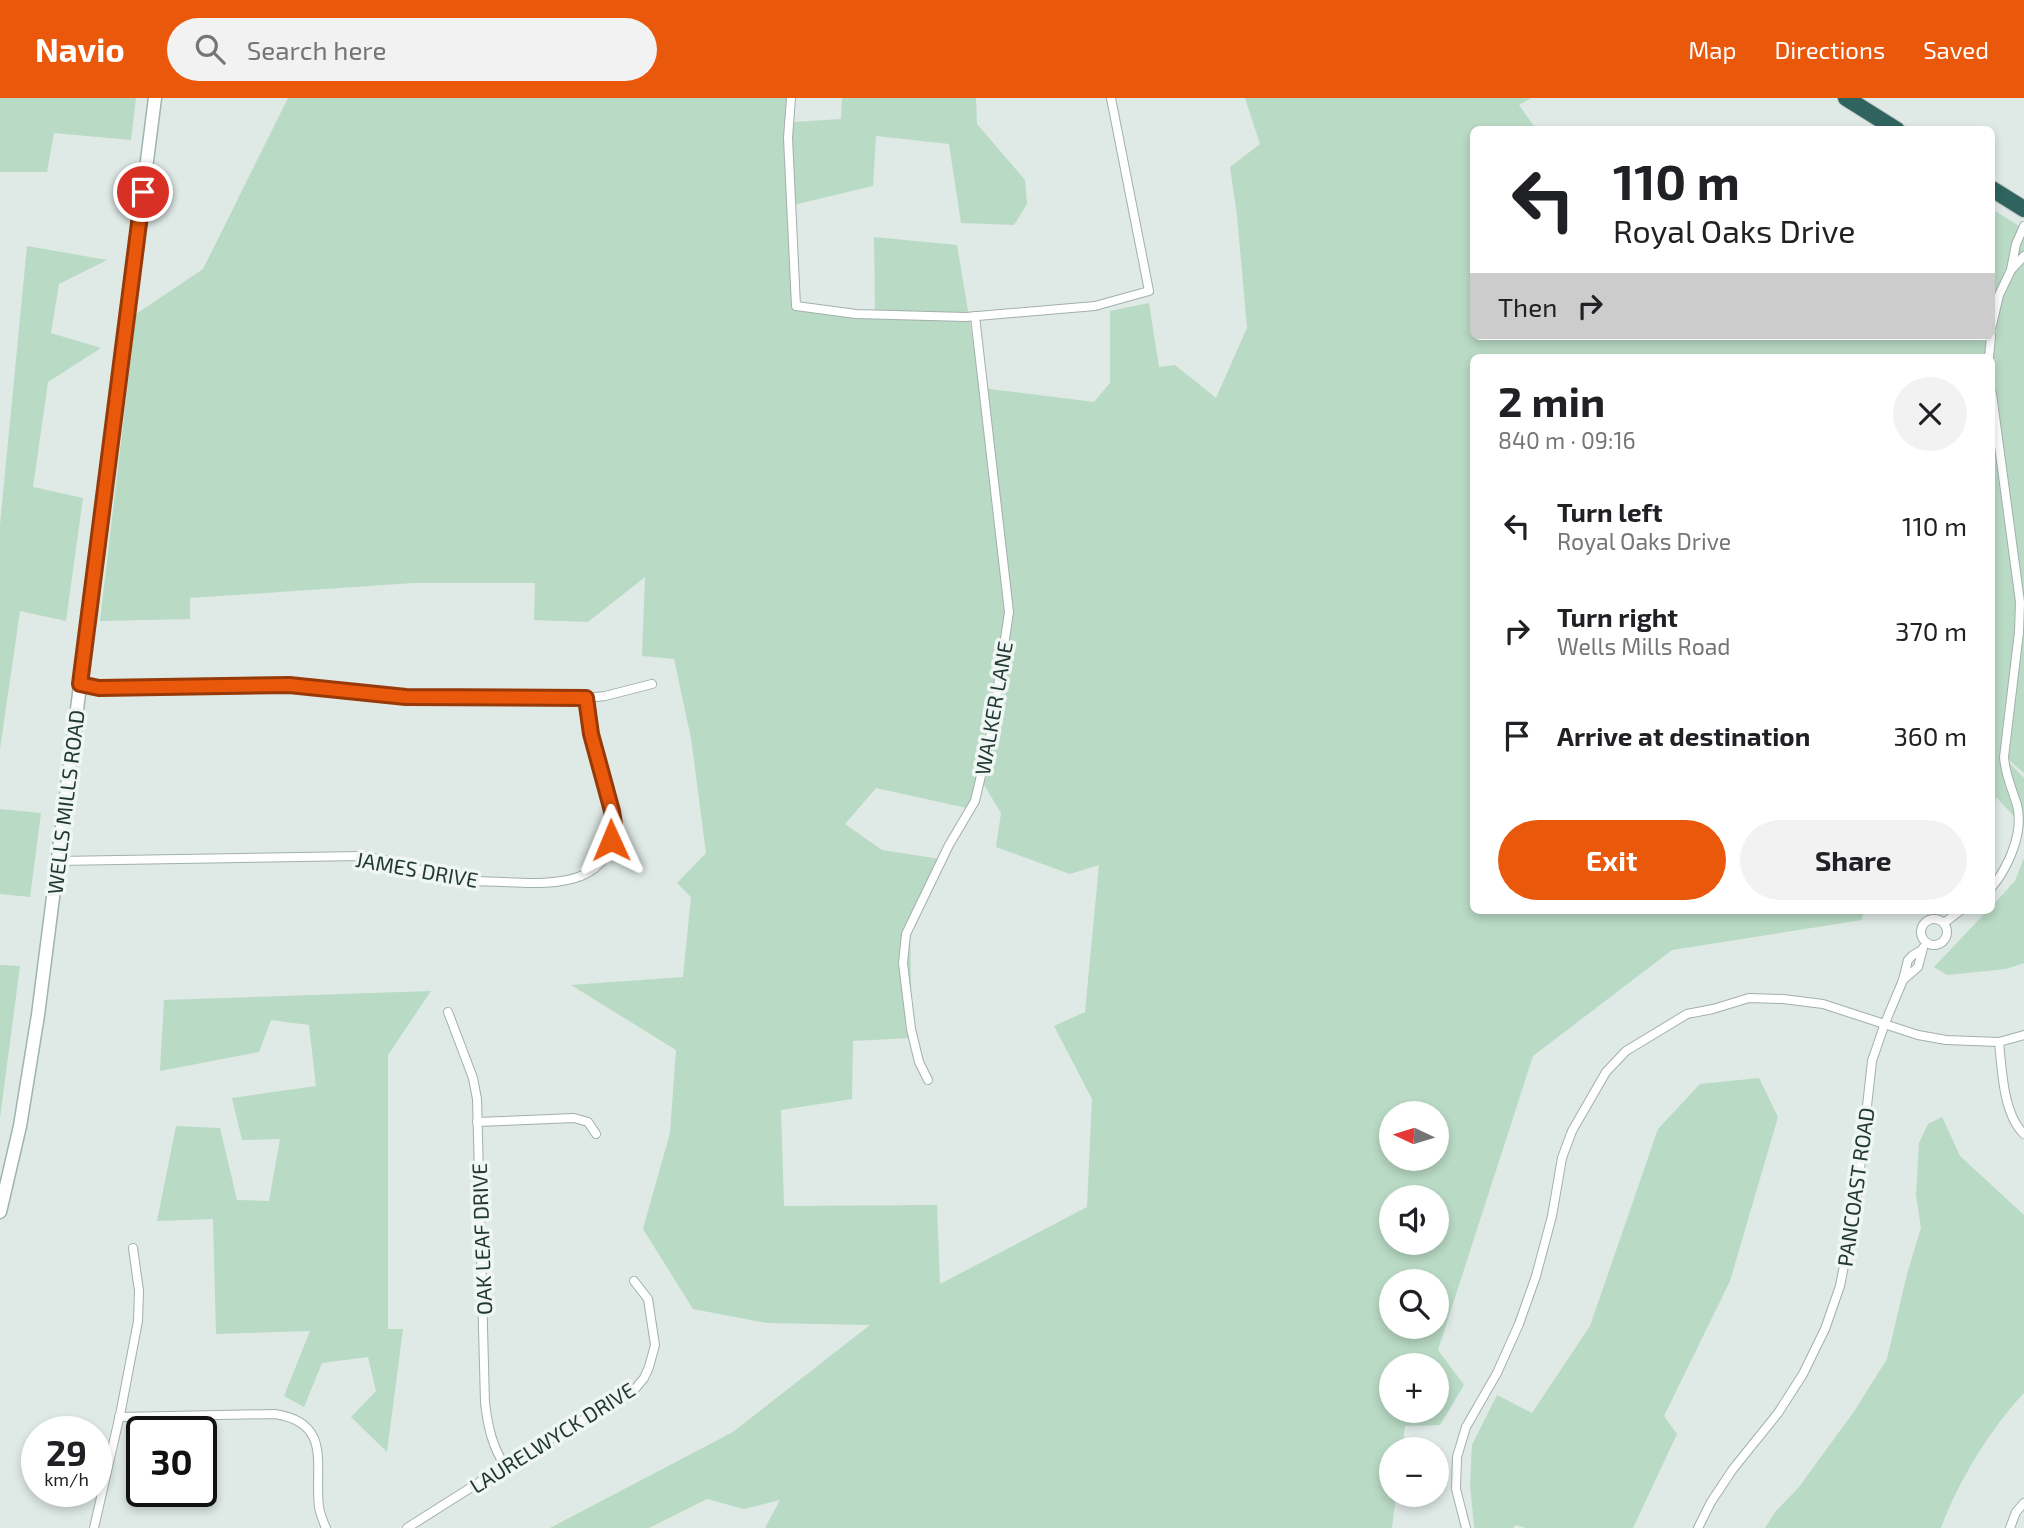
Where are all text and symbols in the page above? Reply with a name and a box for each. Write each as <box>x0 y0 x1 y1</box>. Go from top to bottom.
search box <box>167 18 657 81</box>
text: Navio <box>35 29 125 69</box>
icon: search <box>191 30 229 68</box>
text: Search here <box>247 34 386 65</box>
text: Map <box>1688 35 1736 64</box>
text: Directions <box>1774 35 1885 64</box>
text: Saved <box>1923 35 1989 64</box>
text: 110 m <box>1613 151 1740 210</box>
icon: left <box>1498 154 1589 245</box>
pin <box>113 162 173 222</box>
icon: arrive <box>124 173 162 211</box>
text: Royal Oaks Drive <box>1613 211 1855 249</box>
icon: right <box>1571 287 1609 325</box>
text: Then <box>1498 291 1557 322</box>
text: 2 min <box>1498 375 1605 425</box>
button: close <box>1893 377 1967 451</box>
text: 840 m · 09:16 <box>1498 426 1636 454</box>
text: Turn left <box>1557 496 1663 527</box>
icon: left <box>1498 507 1536 545</box>
text: 110 m <box>1902 510 1967 541</box>
text: Royal Oaks Drive <box>1557 527 1731 555</box>
text: Turn right <box>1557 601 1678 632</box>
icon: right <box>1498 612 1536 650</box>
text: 370 m <box>1895 615 1967 646</box>
text: Wells Mills Road <box>1557 632 1731 660</box>
street label: WALKER LANE <box>969 639 1017 777</box>
street label: WELLS MILLS ROAD <box>41 708 89 896</box>
icon: arrive <box>1498 717 1536 755</box>
text: Arrive at destination <box>1557 720 1810 751</box>
text: 360 m <box>1893 720 1967 751</box>
position arrow <box>574 803 648 877</box>
button: Exit <box>1498 820 1726 900</box>
button: Share <box>1740 820 1967 900</box>
street label: JAMES DRIVE <box>354 846 480 892</box>
north arrow <box>1379 1101 1449 1171</box>
map controls <box>1379 1101 1449 1507</box>
street label: PANCOAST ROAD <box>1831 1106 1879 1268</box>
street label: OAK LEAF DRIVE <box>466 1163 496 1315</box>
button: sound <box>1379 1185 1449 1255</box>
button: search <box>1379 1269 1449 1339</box>
button: + <box>1379 1353 1449 1423</box>
street label: LAURELWYCK DRIVE <box>465 1376 639 1498</box>
speed limit sign: 30 <box>126 1416 217 1507</box>
text: 29 <box>46 1431 87 1473</box>
button: − <box>1379 1437 1449 1507</box>
text: km/h <box>44 1468 89 1490</box>

